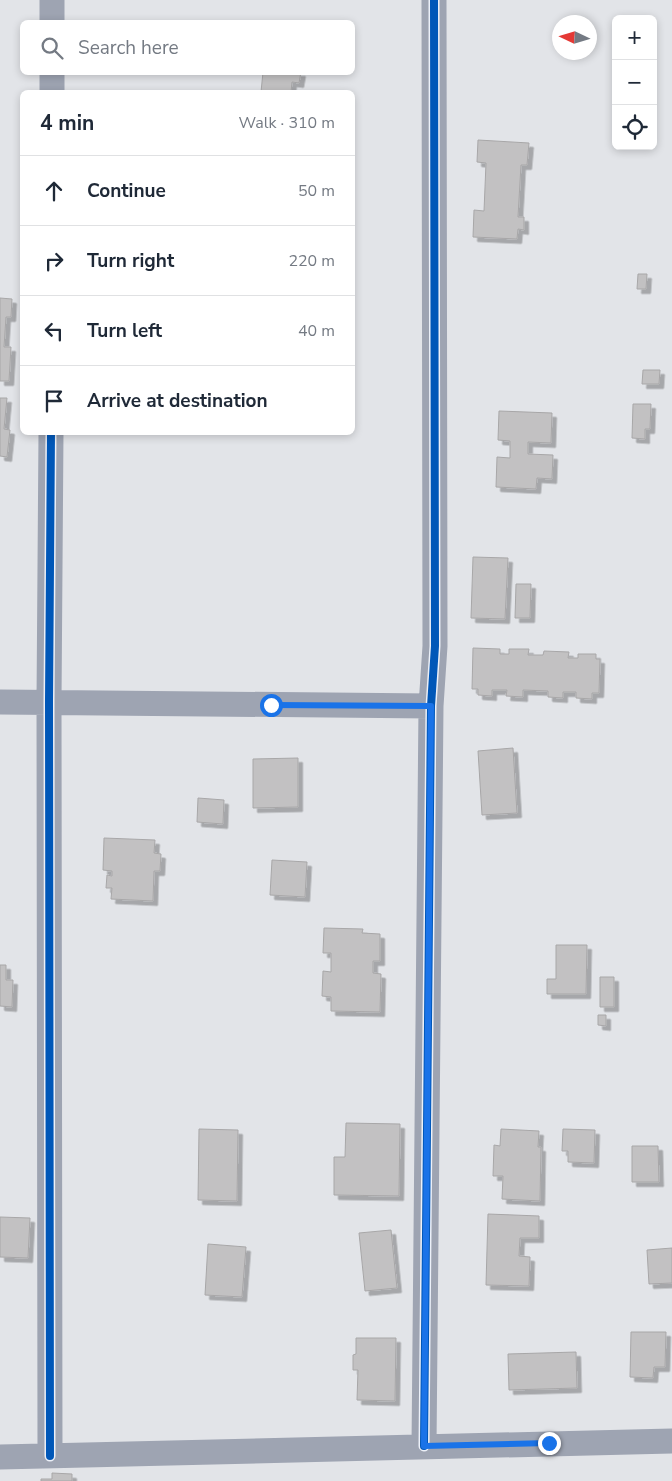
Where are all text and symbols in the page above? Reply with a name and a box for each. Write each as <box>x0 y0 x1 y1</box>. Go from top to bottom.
north arrow <box>552 15 597 60</box>
map controls <box>612 15 657 150</box>
button: + <box>612 15 657 60</box>
search box <box>20 20 355 75</box>
icon: search <box>38 34 66 62</box>
text: Search here <box>78 35 179 61</box>
button: − <box>612 60 657 105</box>
button: locate <box>612 105 657 150</box>
text: 4 min <box>40 109 94 137</box>
text: Walk · 310 m <box>239 112 335 134</box>
icon: ahead <box>40 177 68 205</box>
text: Continue <box>87 178 166 204</box>
text: 50 m <box>298 180 335 202</box>
icon: right <box>40 247 68 275</box>
text: Turn right <box>87 248 174 274</box>
text: 220 m <box>288 250 335 272</box>
icon: left <box>40 317 68 345</box>
text: Turn left <box>87 318 162 344</box>
text: 40 m <box>298 320 335 342</box>
icon: arrive <box>40 387 68 415</box>
text: Arrive at destination <box>87 388 268 414</box>
route start <box>260 694 283 717</box>
route end <box>538 1432 561 1455</box>

